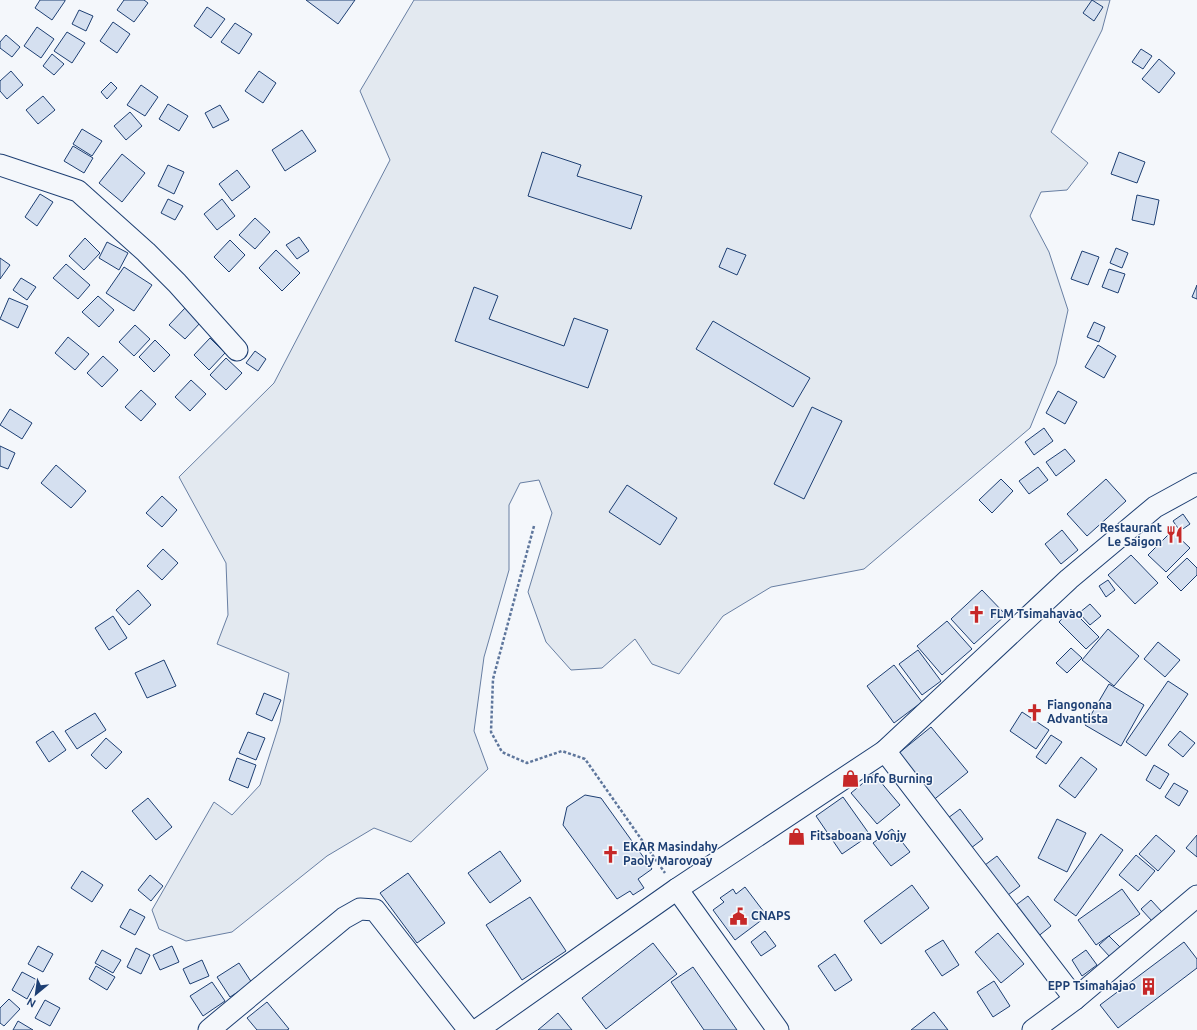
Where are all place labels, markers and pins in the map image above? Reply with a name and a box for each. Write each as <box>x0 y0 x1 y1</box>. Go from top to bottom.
place label: Restaurant Le Saigon <box>1100 521 1162 548</box>
restaurant icon: Restaurant Le Saigon <box>1165 525 1185 545</box>
church icon: FLM Tsimahavao <box>967 604 987 624</box>
place label: FLM Tsimahavao <box>990 607 1083 620</box>
place label: Fiangonana Advantista <box>1047 698 1112 725</box>
church icon: Fiangonana Advantista <box>1024 702 1044 722</box>
shop icon: Info Burning <box>840 769 860 789</box>
place label: Info Burning <box>863 772 933 785</box>
shop icon: Fitsaboana Vonjy <box>787 826 807 846</box>
place label: Fitsaboana Vonjy <box>810 829 907 842</box>
place label: EKAR Masindahy Paoly Marovoay <box>623 840 718 867</box>
church icon: EKAR Masindahy Paoly Marovoay <box>600 844 620 864</box>
public building icon: CNAPS <box>728 906 748 926</box>
place label: CNAPS <box>751 909 791 922</box>
building icon: EPP Tsimahajao <box>1139 976 1159 996</box>
place label: EPP Tsimahajao <box>1048 979 1136 992</box>

